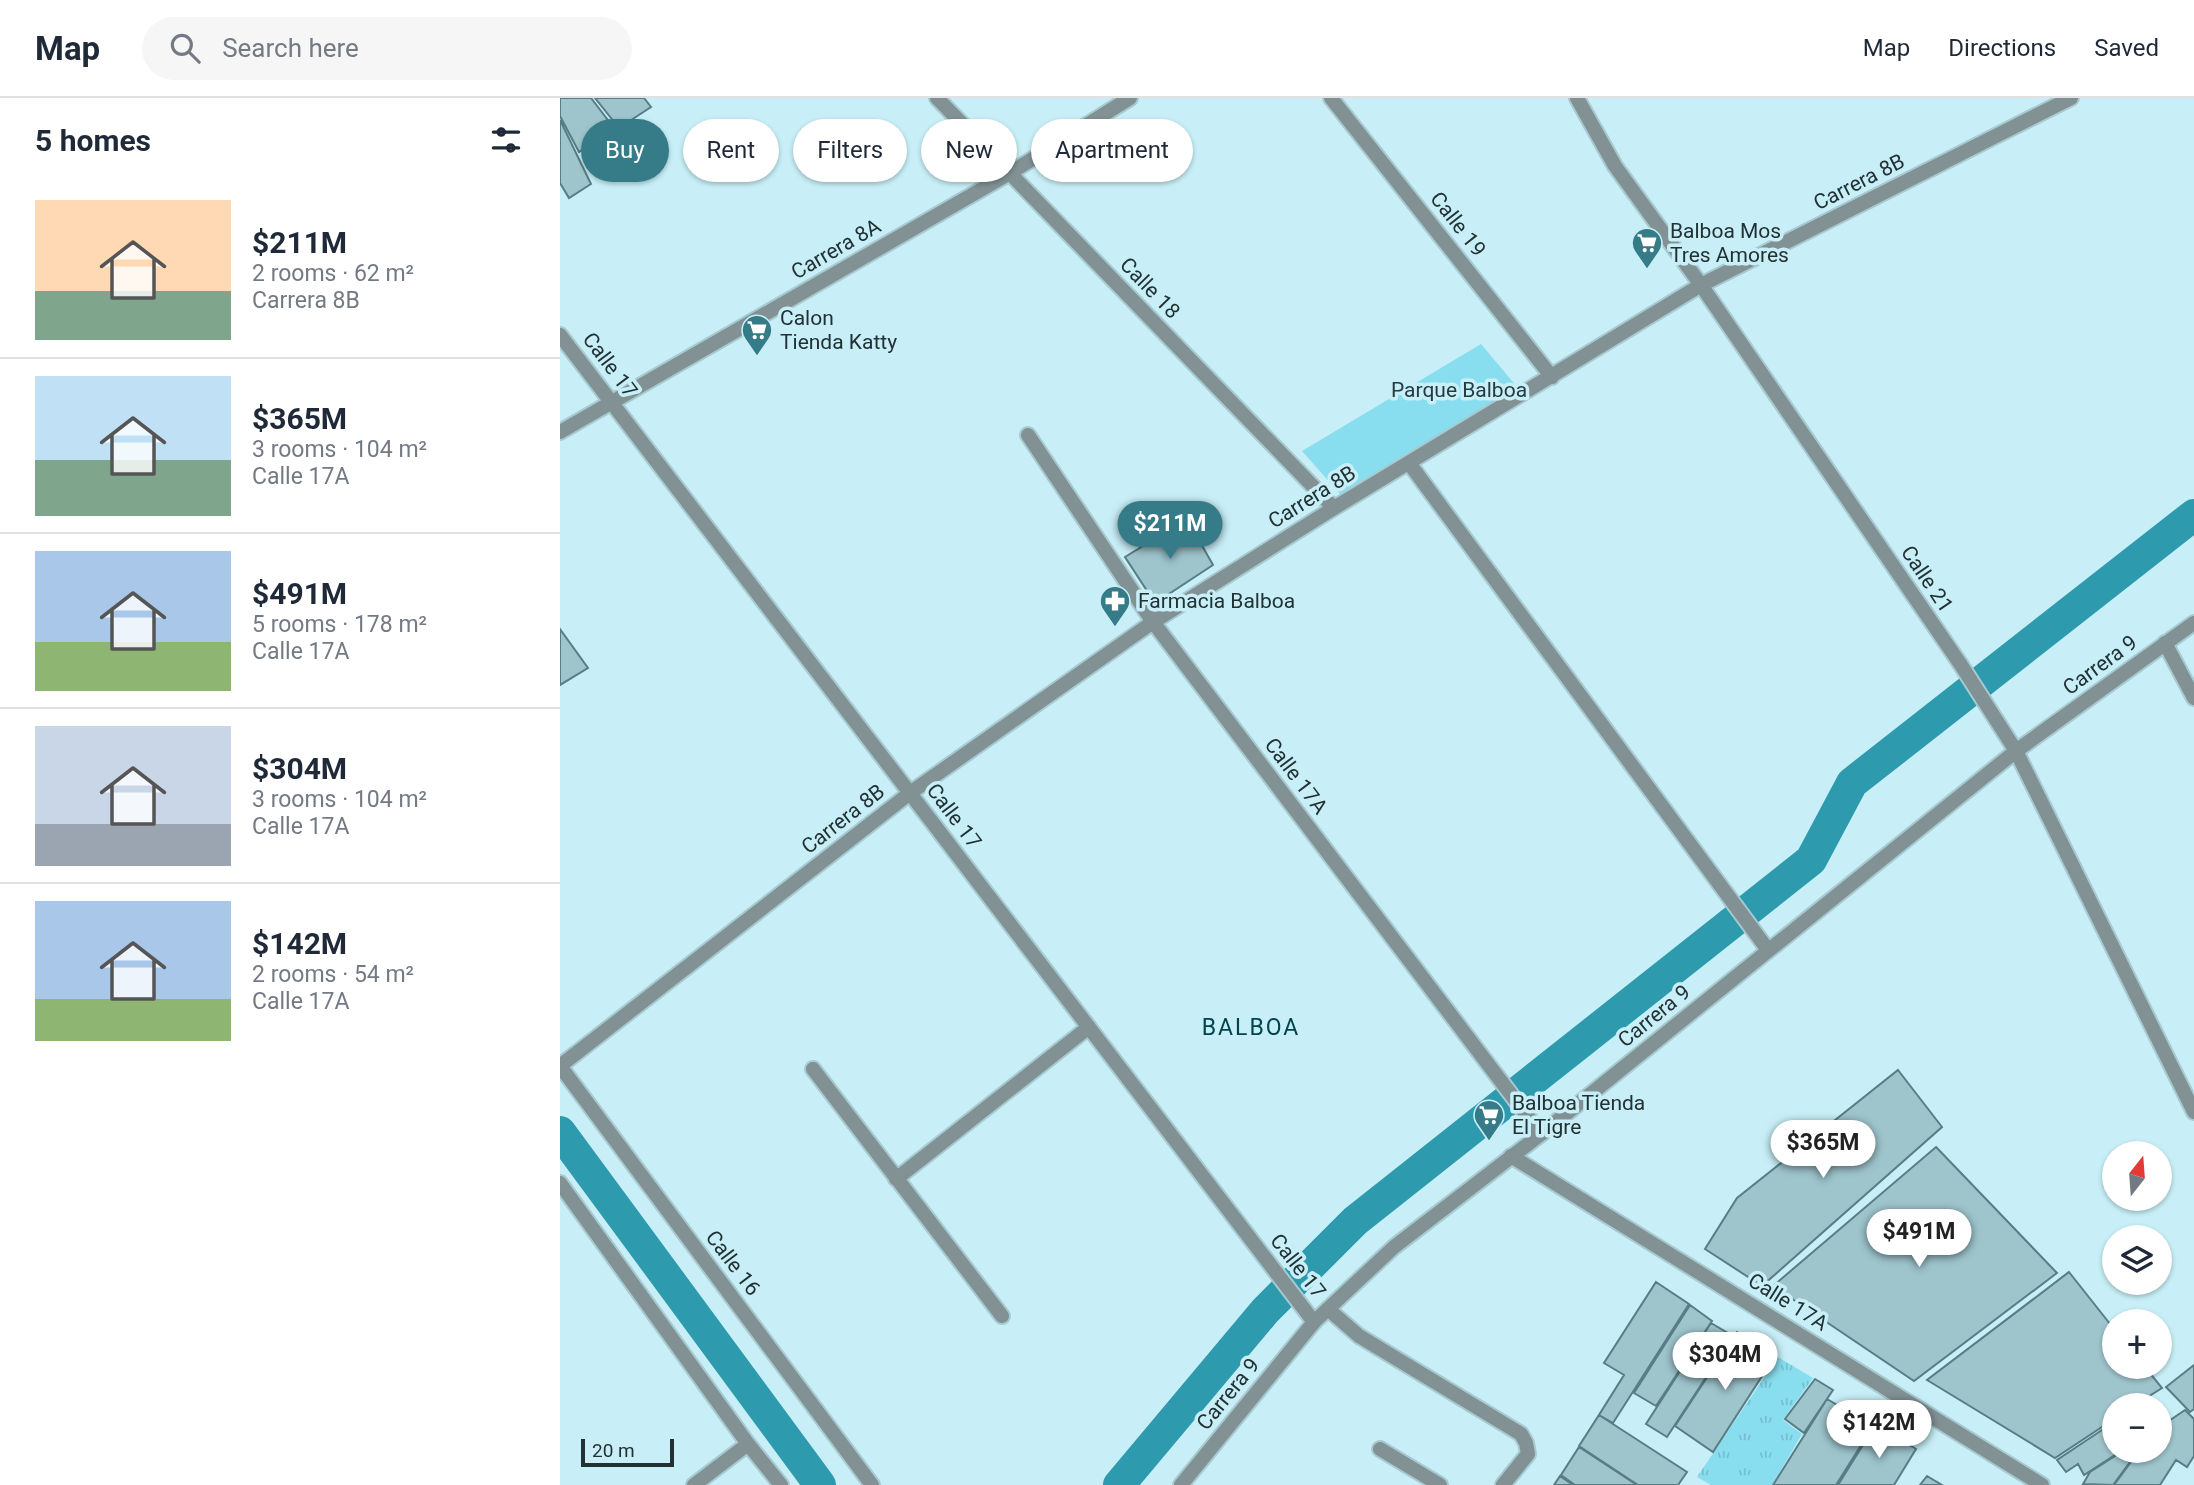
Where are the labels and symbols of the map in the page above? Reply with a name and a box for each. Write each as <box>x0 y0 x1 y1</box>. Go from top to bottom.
street label: Carrera 8B <box>1810 149 1908 215</box>
street label: Calle 19 <box>1425 187 1491 261</box>
street label: Carrera 8A <box>787 214 885 284</box>
place label: Balboa Mos Tres Amores <box>1670 219 1789 267</box>
supermarket icon: Balboa Mos Tres Amores <box>1630 226 1664 270</box>
street label: Calle 18 <box>1115 253 1185 323</box>
place label: Calon Tienda Katty <box>780 306 897 354</box>
supermarket icon: Calon Tienda Katty <box>740 313 774 357</box>
street label: Calle 17 <box>578 328 642 402</box>
park label: Parque Balboa <box>1391 378 1527 402</box>
street label: Carrera 8B <box>1264 461 1360 533</box>
pin: $211M <box>1121 502 1219 561</box>
street label: Calle 21 <box>1896 541 1958 617</box>
pharmacy icon: Farmacia Balboa <box>1098 584 1132 628</box>
place label: Farmacia Balboa <box>1138 589 1295 613</box>
street label: Carrera 9 <box>2058 630 2142 700</box>
street label: Calle 17A <box>1260 733 1333 819</box>
street label: Carrera 8B <box>797 779 889 859</box>
street label: Calle 17 <box>922 779 986 853</box>
street label: Carrera 9 <box>1613 980 1695 1052</box>
district label: BALBOA <box>1202 1014 1300 1041</box>
place label: Balboa Tienda El Tigre <box>1512 1091 1645 1139</box>
supermarket icon: Balboa Tienda El Tigre <box>1472 1098 1506 1142</box>
pin: $365M <box>1774 1121 1872 1180</box>
north arrow <box>2102 1141 2172 1211</box>
pin: $491M <box>1870 1210 1968 1269</box>
street label: Calle 16 <box>701 1226 765 1300</box>
street label: Calle 17 <box>1265 1229 1331 1303</box>
street label: Calle 17A <box>1744 1268 1832 1336</box>
pin: $304M <box>1676 1332 1774 1392</box>
street label: Carrera 9 <box>1192 1353 1264 1435</box>
pin: $142M <box>1830 1400 1928 1460</box>
scale bar <box>581 1436 674 1468</box>

